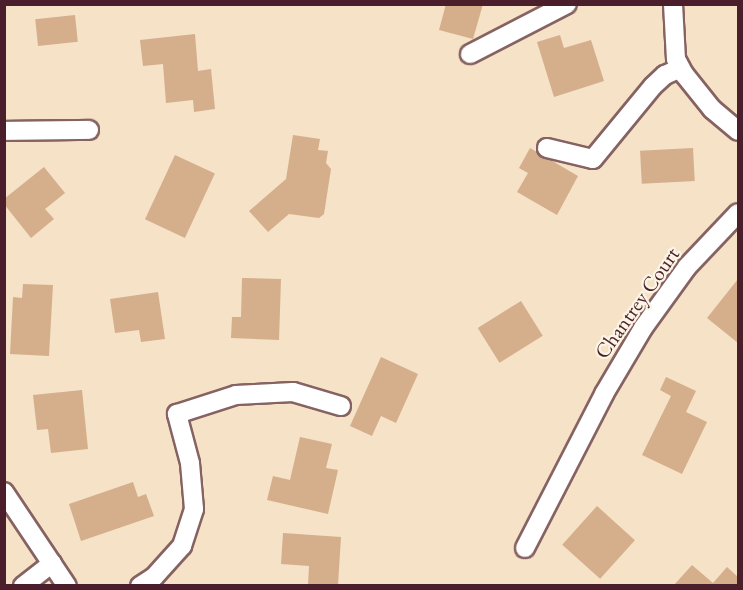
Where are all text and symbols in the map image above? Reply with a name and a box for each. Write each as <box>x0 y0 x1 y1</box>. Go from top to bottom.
street label: Chantrey Court <box>589 242 685 364</box>

